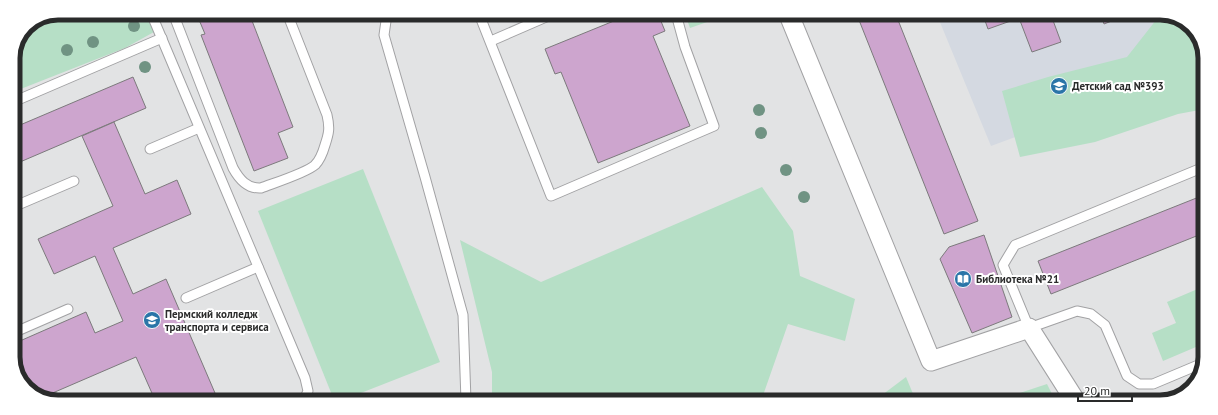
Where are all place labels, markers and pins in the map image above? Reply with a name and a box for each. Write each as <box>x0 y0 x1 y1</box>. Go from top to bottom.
school or university icon: Детский сад №393 <box>1049 76 1069 96</box>
place label: Детский сад №393 <box>1072 79 1164 93</box>
library icon: Библиотека №21 <box>953 269 973 289</box>
place label: Библиотека №21 <box>976 272 1059 286</box>
place label: Пермский колледж транспорта и сервиса <box>165 307 269 334</box>
school or university icon: Пермский колледж транспорта и сервиса <box>142 310 162 330</box>

